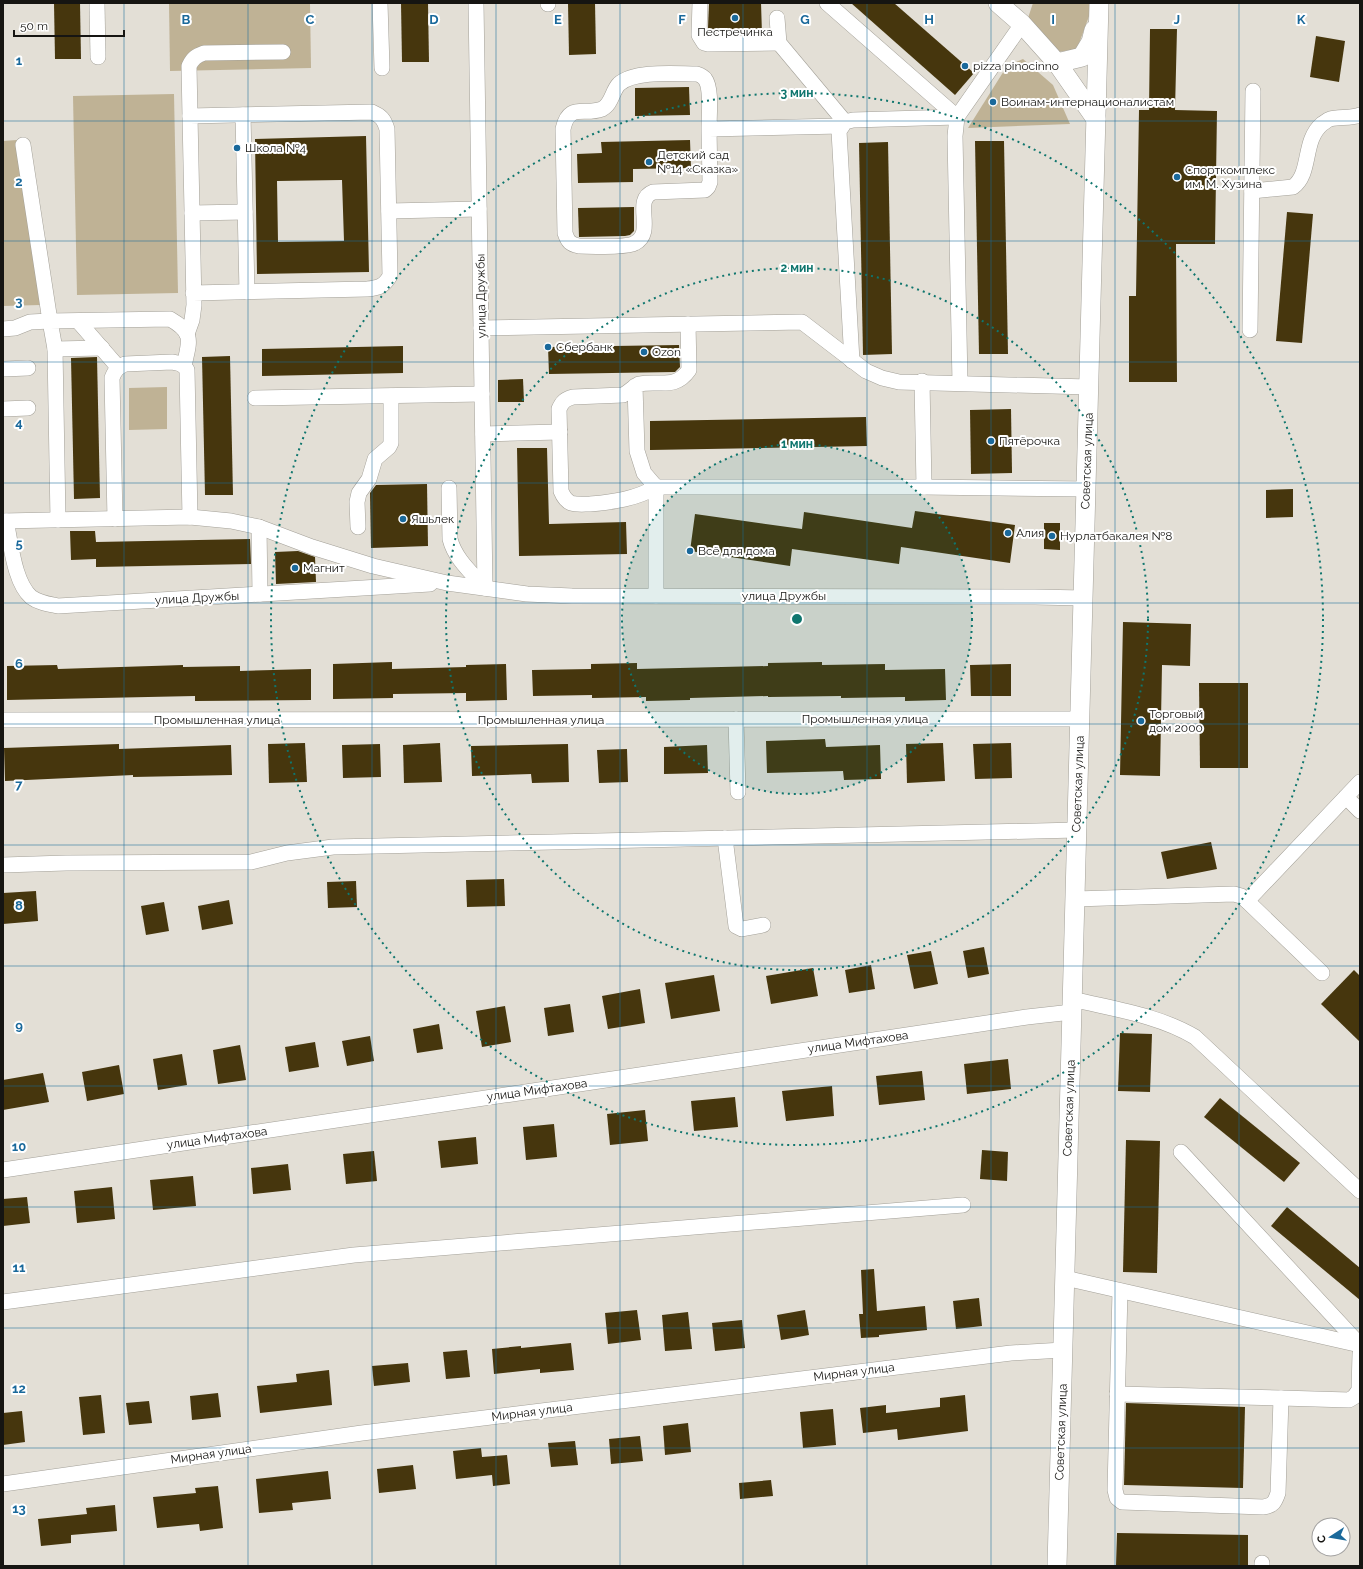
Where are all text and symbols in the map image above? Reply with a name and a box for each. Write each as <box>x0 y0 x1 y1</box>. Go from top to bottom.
scale bar <box>14 12 124 38</box>
text: B <box>182 12 191 27</box>
text: C <box>306 12 315 27</box>
text: D <box>429 12 439 27</box>
text: E <box>554 12 562 27</box>
text: F <box>678 12 686 27</box>
text: G <box>800 12 810 27</box>
text: H <box>924 12 934 27</box>
text: I <box>1051 12 1055 27</box>
text: J <box>1174 12 1180 27</box>
text: K <box>1297 12 1306 27</box>
marker: Пестречинка <box>730 13 740 23</box>
text: 50 m <box>20 19 48 33</box>
place label: Пестречинка <box>697 25 773 39</box>
text: 1 <box>16 53 23 68</box>
place label: pizza pinocinno <box>973 59 1059 73</box>
marker: pizza pinocinno <box>960 61 970 71</box>
text: 3 мин <box>781 86 813 100</box>
place label: Воинам-интернационалистам <box>1001 95 1174 109</box>
marker: Воинам-интернационалистам <box>988 97 998 107</box>
place label: Школа №4 <box>245 141 307 155</box>
marker: Школа №4 <box>232 143 242 153</box>
place label: Детский сад №14 «Сказка» <box>657 148 739 176</box>
marker: Детский сад №14 «Сказка» <box>644 157 654 167</box>
place label: Спорткомплекс им. М. Хузина <box>1185 163 1275 191</box>
marker: Спорткомплекс им. М. Хузина <box>1172 172 1182 182</box>
text: 2 <box>15 174 23 189</box>
street label: улица Дружбы <box>473 254 489 338</box>
text: 2 мин <box>780 261 814 275</box>
text: 3 <box>15 294 23 309</box>
place label: Сбербанк <box>556 340 613 354</box>
marker: Сбербанк <box>543 342 553 352</box>
place label: Ozon <box>652 345 681 359</box>
marker: Ozon <box>639 347 649 357</box>
street label: Советская улица <box>1078 412 1096 510</box>
text: 4 <box>15 415 23 430</box>
place label: Пятёрочка <box>999 434 1060 448</box>
marker: Пятёрочка <box>986 436 996 446</box>
text: 1 мин <box>781 437 813 451</box>
place label: Яшьлек <box>411 512 454 526</box>
marker: Яшьлек <box>398 514 408 524</box>
place label: Алия <box>1016 526 1044 540</box>
marker: Алия <box>1003 528 1013 538</box>
place label: Нурлатбакалея №8 <box>1060 529 1172 543</box>
marker: Нурлатбакалея №8 <box>1047 531 1057 541</box>
text: 5 <box>15 536 23 551</box>
place label: Всё для дома <box>698 544 775 558</box>
marker: Всё для дома <box>685 546 695 556</box>
place label: Магнит <box>303 561 345 575</box>
marker: Магнит <box>290 563 300 573</box>
street label: улица Дружбы <box>154 589 240 607</box>
street label: улица Дружбы <box>742 589 826 603</box>
centre of rings <box>790 612 804 626</box>
text: 6 <box>15 656 23 671</box>
place label: Торговый дом 2000 <box>1149 707 1203 735</box>
street label: Промышленная улица <box>802 712 928 726</box>
street label: Промышленная улица <box>154 713 280 727</box>
street label: Промышленная улица <box>478 713 604 727</box>
marker: Торговый дом 2000 <box>1136 716 1146 726</box>
street label: Советская улица <box>1069 735 1087 833</box>
text: 7 <box>15 777 23 792</box>
text: 8 <box>15 898 23 913</box>
text: 9 <box>15 1018 23 1033</box>
street label: улица Мифтахова <box>807 1028 909 1056</box>
street label: Советская улица <box>1060 1059 1078 1157</box>
street label: улица Мифтахова <box>486 1076 588 1104</box>
street label: улица Мифтахова <box>166 1124 268 1152</box>
text: 10 <box>12 1139 26 1154</box>
text: 11 <box>13 1260 26 1275</box>
street label: Мирная улица <box>813 1360 895 1384</box>
text: 12 <box>12 1381 26 1396</box>
street label: Советская улица <box>1052 1383 1070 1481</box>
street label: Мирная улица <box>491 1400 573 1424</box>
street label: Мирная улица <box>170 1441 252 1467</box>
text: 13 <box>12 1501 26 1516</box>
north arrow <box>1311 1517 1351 1557</box>
text: С <box>1314 1533 1329 1544</box>

